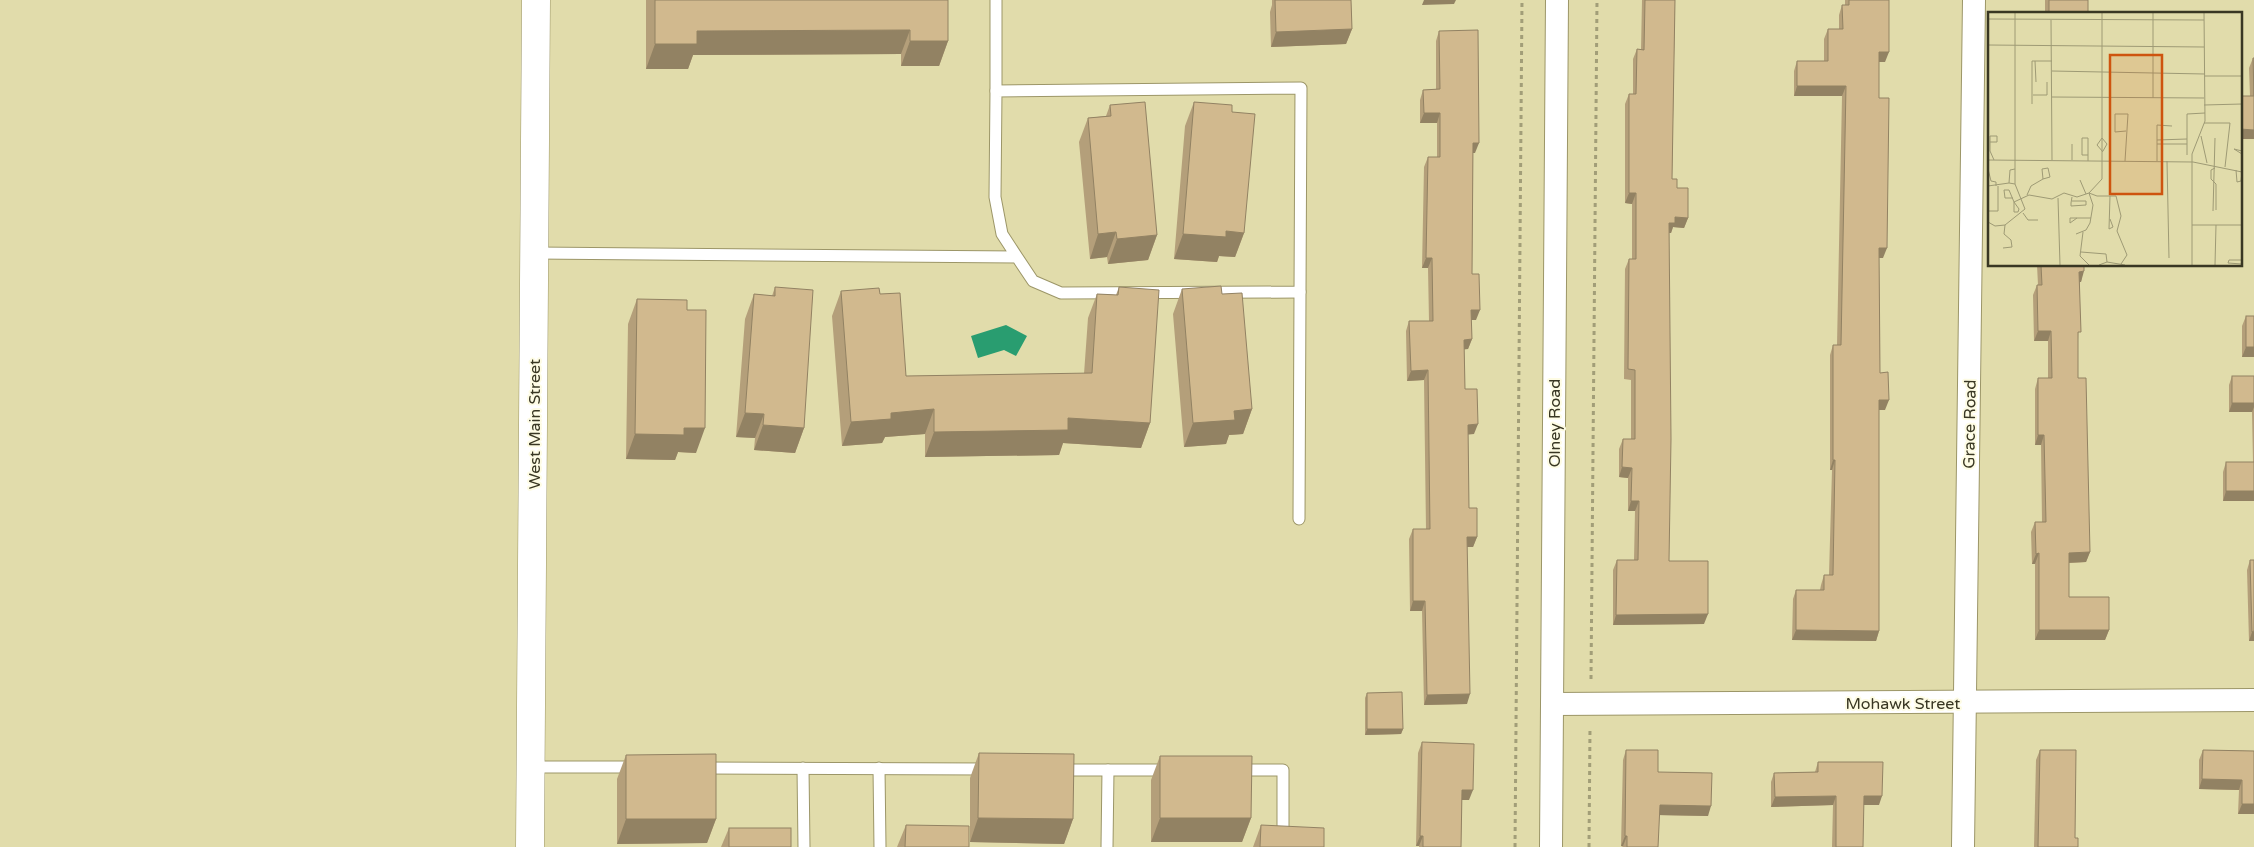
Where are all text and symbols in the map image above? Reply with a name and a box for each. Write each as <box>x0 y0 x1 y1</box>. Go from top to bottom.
inset map <box>1988 12 2242 266</box>
street label: West Main Street <box>525 359 545 489</box>
street label: Olney Road <box>1545 379 1565 467</box>
street label: Grace Road <box>1959 379 1981 469</box>
street label: Mohawk Street <box>1846 694 1960 714</box>

